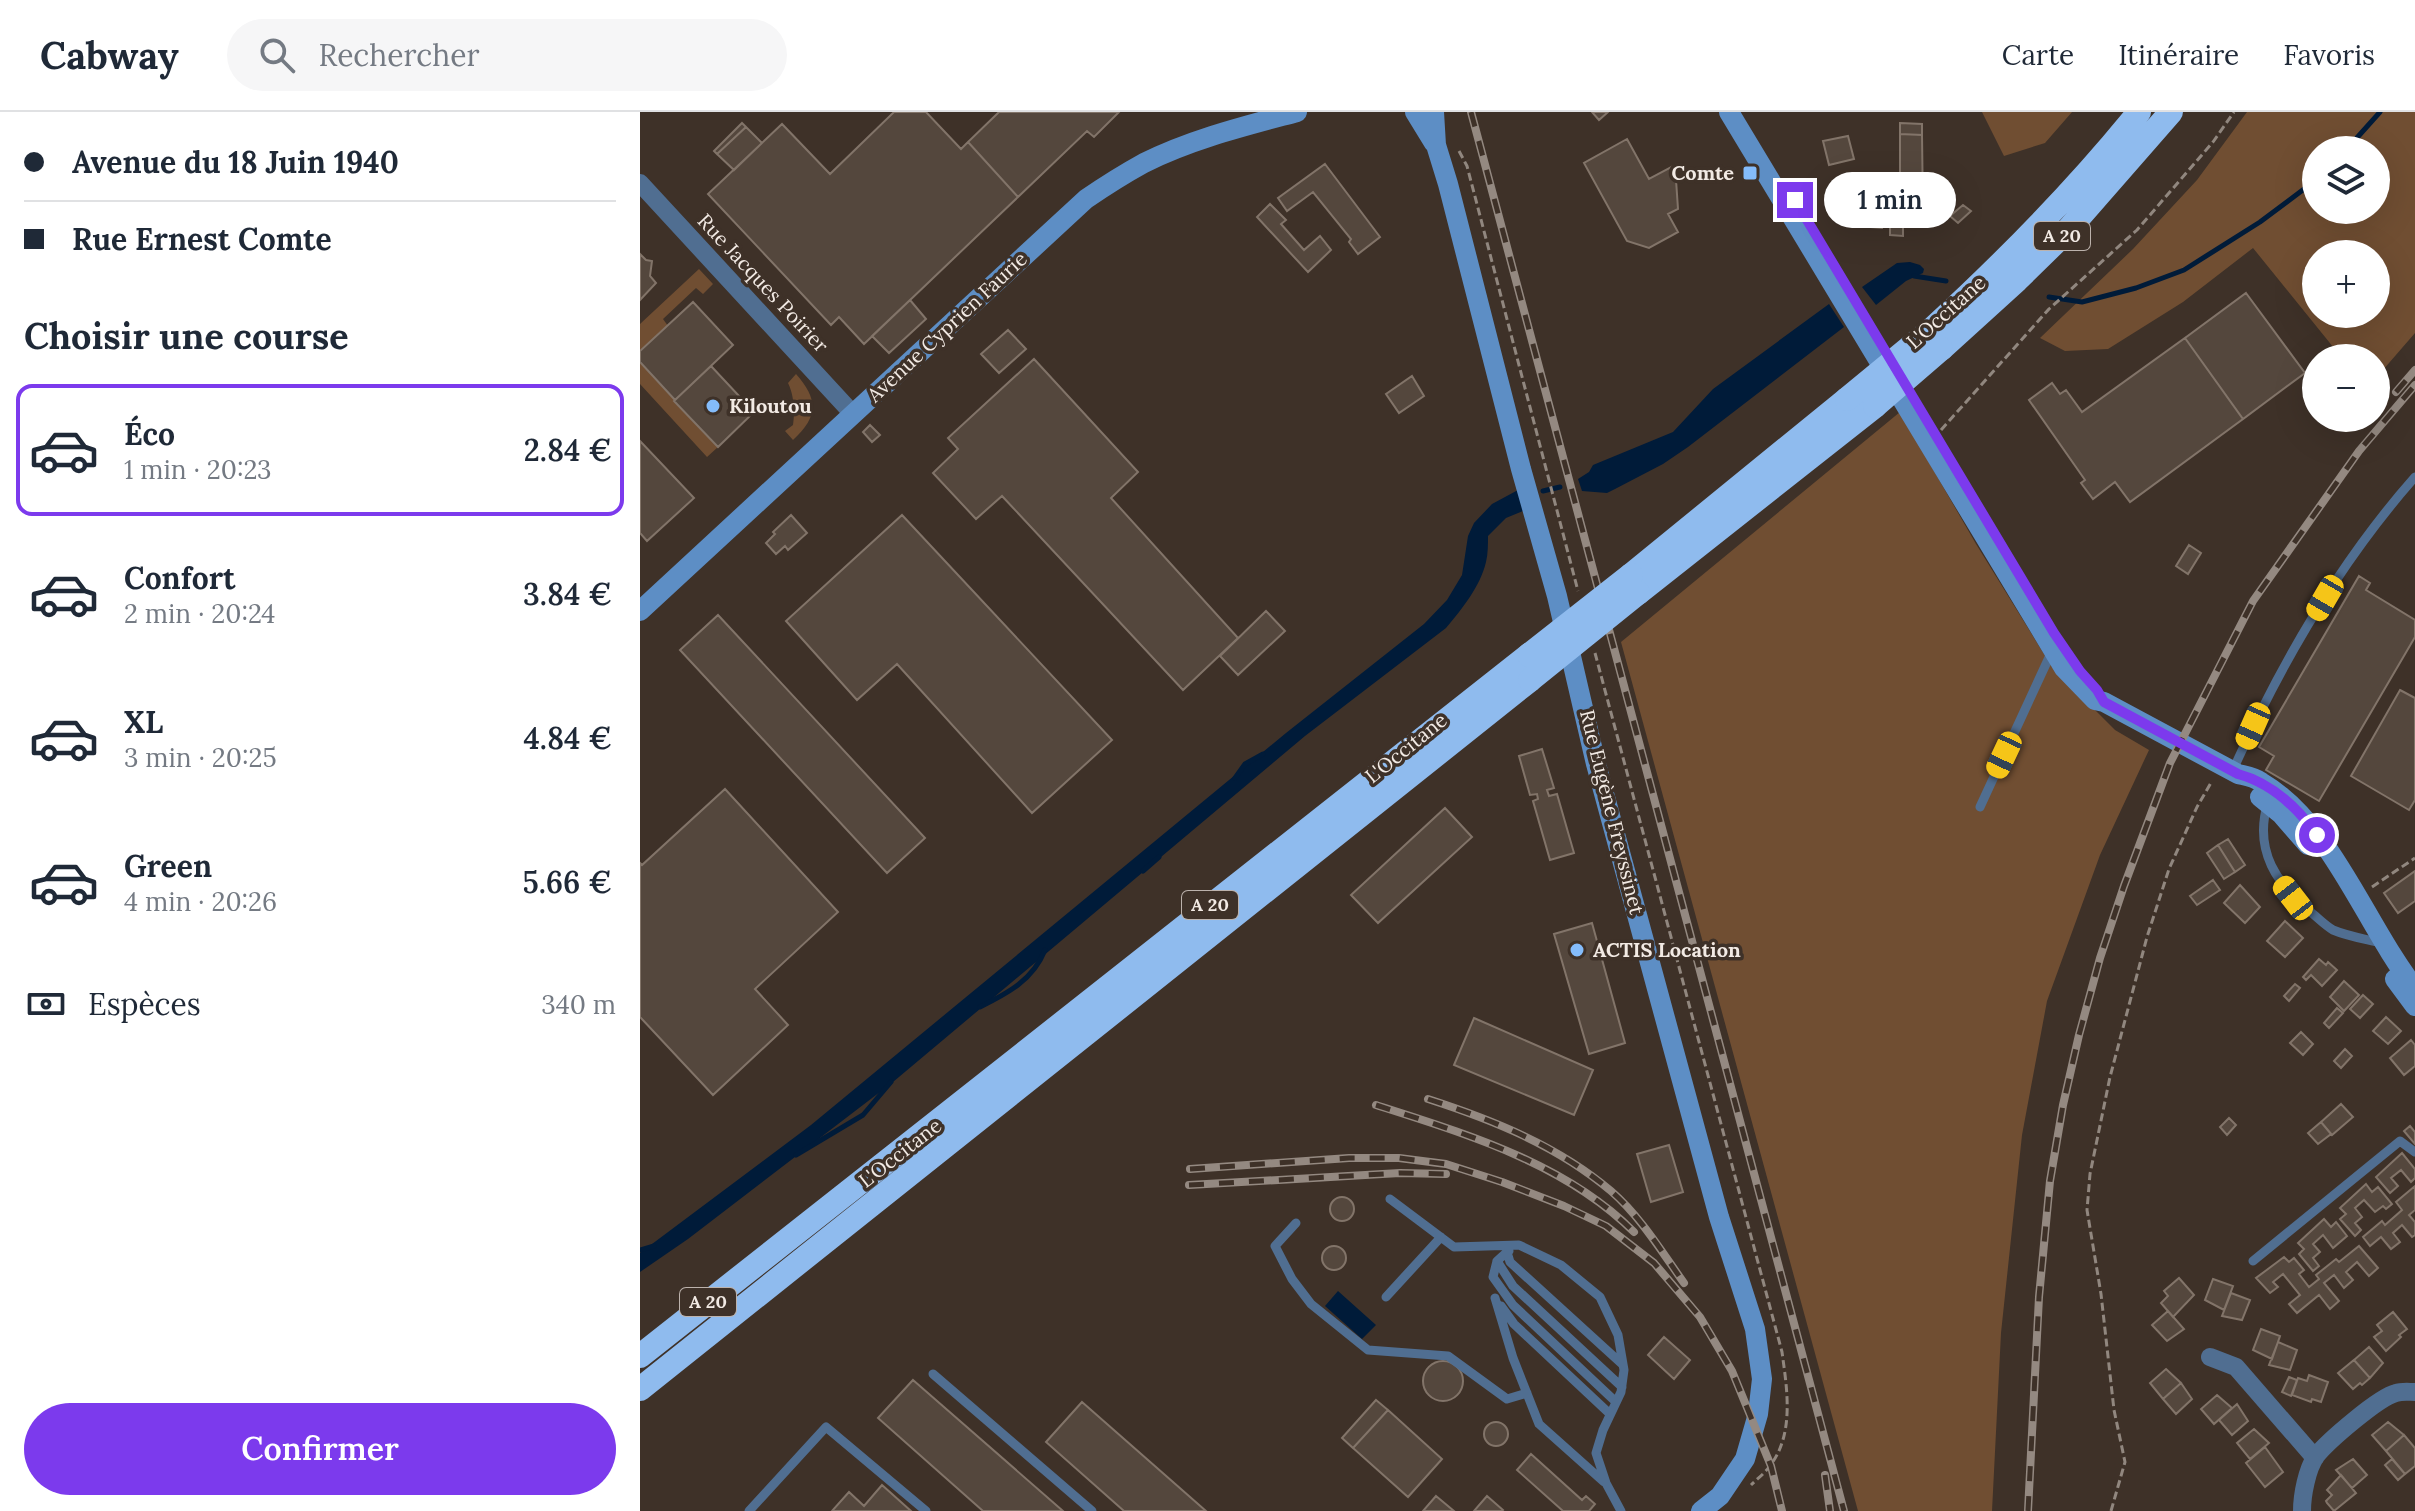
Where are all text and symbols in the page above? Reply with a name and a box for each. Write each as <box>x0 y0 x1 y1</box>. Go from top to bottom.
search box <box>227 19 787 91</box>
text: Cabway <box>40 31 179 79</box>
icon: search <box>255 33 299 77</box>
text: Rechercher <box>319 36 479 74</box>
text: Carte <box>2002 37 2074 73</box>
text: Itinéraire <box>2118 37 2239 73</box>
text: Favoris <box>2283 37 2375 73</box>
map controls <box>2302 136 2390 432</box>
button: layers <box>2302 136 2390 224</box>
text: Avenue du 18 Juin 1940 <box>72 143 399 181</box>
place label: Comte <box>1672 160 1734 185</box>
marker: Comte <box>1741 164 1759 182</box>
callout: 1 min <box>1823 172 1955 228</box>
route end <box>1777 182 1813 218</box>
text: 1 min <box>1857 183 1923 216</box>
street label: Rue Jacques Poirier <box>693 208 834 357</box>
text: Rue Ernest Comte <box>72 220 332 258</box>
road number: A 20 <box>2034 222 2090 250</box>
button: + <box>2302 240 2390 328</box>
street label: Avenue Cyprien Faurie <box>861 246 1032 408</box>
street label: L'Occitane <box>1901 269 1991 354</box>
text: Choisir une course <box>24 313 349 359</box>
button: − <box>2302 344 2390 432</box>
place label: Kiloutou <box>729 393 812 418</box>
marker: Kiloutou <box>704 397 722 415</box>
icon: car <box>28 414 100 486</box>
text: Éco <box>124 415 175 453</box>
text: 2.84 € <box>524 431 612 469</box>
text: 1 min · 20:23 <box>124 453 271 486</box>
icon: car <box>28 558 100 630</box>
text: Confort <box>124 559 235 597</box>
car <box>2303 571 2347 625</box>
text: 3.84 € <box>523 575 612 613</box>
text: 2 min · 20:24 <box>124 597 275 630</box>
car <box>2232 699 2274 753</box>
icon: car <box>28 702 100 774</box>
text: XL <box>124 703 163 741</box>
street label: L'Occitane <box>1360 707 1452 788</box>
street label: Rue Eugène Freyssinet <box>1575 707 1650 917</box>
text: 4.84 € <box>523 719 612 757</box>
car <box>1983 728 2025 782</box>
text: 3 min · 20:25 <box>124 741 277 774</box>
route start <box>2299 817 2335 853</box>
icon: car <box>28 846 100 918</box>
text: Green <box>124 847 212 885</box>
text: 5.66 € <box>522 863 612 901</box>
car <box>2269 872 2317 924</box>
text: 4 min · 20:26 <box>124 885 277 918</box>
road number: A 20 <box>1182 891 1238 919</box>
place label: ACTIS Location <box>1593 937 1741 962</box>
marker: ACTIS Location <box>1568 941 1586 959</box>
icon: cash <box>24 982 68 1026</box>
text: Espèces <box>88 985 201 1023</box>
text: 340 m <box>541 988 616 1021</box>
street label: L'Occitane <box>853 1112 946 1193</box>
road number: A 20 <box>680 1288 736 1316</box>
button: Confirmer <box>24 1403 616 1495</box>

